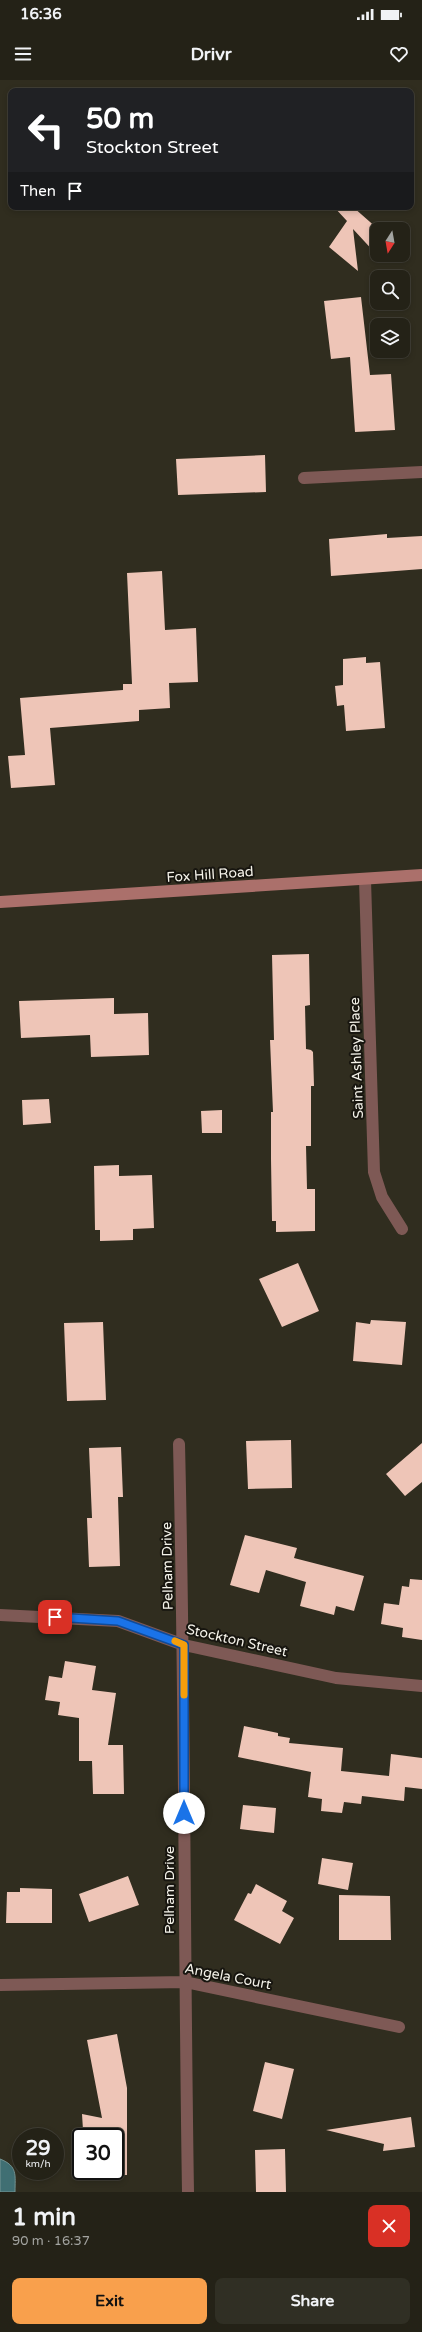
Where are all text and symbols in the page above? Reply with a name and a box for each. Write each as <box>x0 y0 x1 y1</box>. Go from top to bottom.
text: 16:36 <box>20 5 62 23</box>
icon: menu <box>12 43 34 65</box>
text: Drivr <box>190 43 232 65</box>
icon: heart <box>388 43 410 65</box>
text: 50 m <box>86 102 154 136</box>
icon: left <box>20 104 72 156</box>
text: Stockton Street <box>86 136 219 158</box>
icon: arrive <box>64 180 86 202</box>
text: Then <box>20 182 56 200</box>
north arrow <box>370 222 410 262</box>
map controls <box>370 222 410 358</box>
button: search <box>370 270 410 310</box>
button: layers <box>370 318 410 358</box>
street label: Fox Hill Road <box>166 863 254 886</box>
street label: Saint Ashley Place <box>346 997 367 1119</box>
street label: Pelham Drive <box>158 1522 177 1610</box>
pin <box>38 1600 72 1634</box>
icon: arrive <box>44 1606 66 1628</box>
street label: Stockton Street <box>185 1621 290 1661</box>
position arrow <box>163 1792 205 1834</box>
street label: Pelham Drive <box>161 1846 178 1934</box>
street label: Angela Court <box>183 1960 273 1993</box>
speed limit sign: 30 <box>72 2128 124 2180</box>
text: 29 <box>25 2137 51 2161</box>
text: km/h <box>25 2158 51 2170</box>
text: 1 min <box>12 2203 76 2232</box>
button: close <box>368 2205 410 2247</box>
text: 90 m · 16:37 <box>12 2233 90 2249</box>
button: Exit <box>12 2278 207 2324</box>
button: Share <box>215 2278 410 2324</box>

